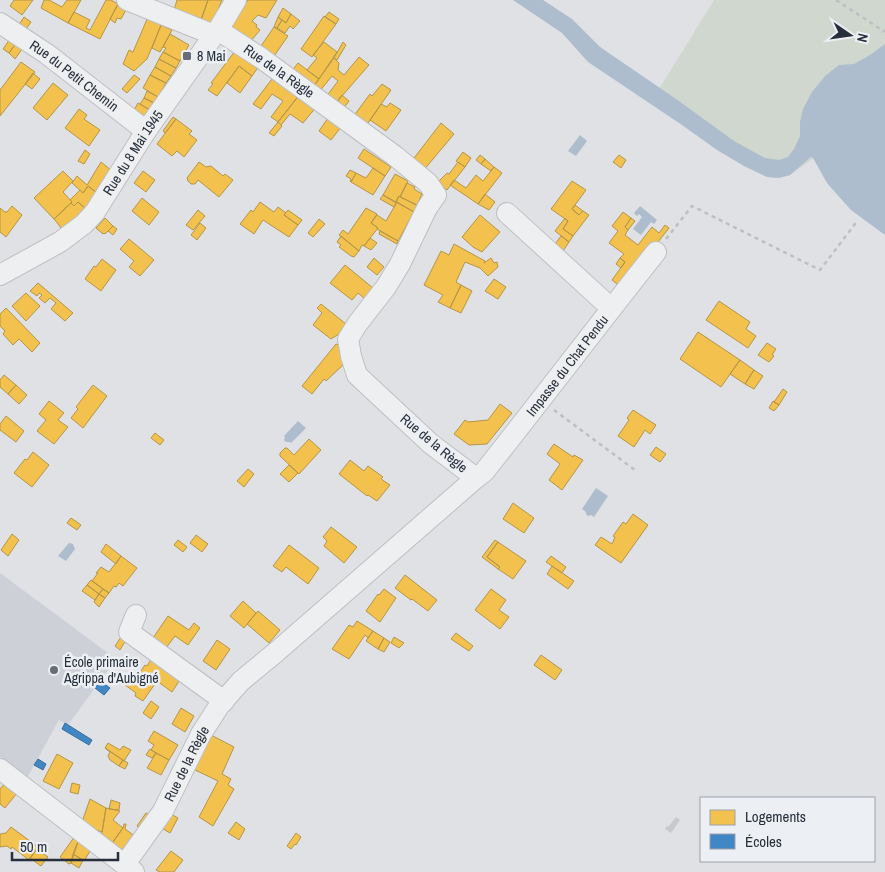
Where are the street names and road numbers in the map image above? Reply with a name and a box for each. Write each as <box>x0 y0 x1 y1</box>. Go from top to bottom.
street label: Rue du Petit Chemin <box>26 36 122 115</box>
street label: Rue de la Règle <box>240 40 318 102</box>
street label: Rue du 8 Mai 1945 <box>99 107 167 199</box>
street label: Impasse du Chat Pendu <box>522 311 612 420</box>
street label: Rue de la Règle <box>397 410 471 476</box>
street label: Rue de la Règle <box>160 722 213 805</box>

